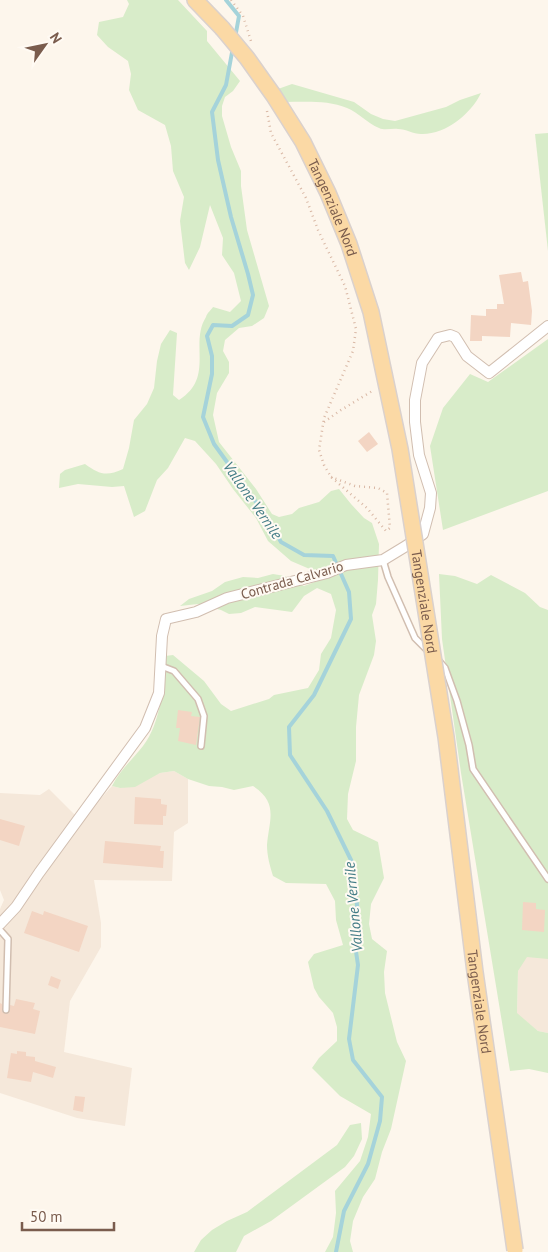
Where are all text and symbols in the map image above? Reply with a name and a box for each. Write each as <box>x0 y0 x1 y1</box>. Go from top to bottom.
north arrow <box>20 20 70 70</box>
text: N <box>46 29 66 47</box>
street label: Tangenziale Nord <box>304 156 361 258</box>
water label: Vallone Vernile <box>219 457 287 543</box>
street label: Tangenziale Nord <box>407 549 441 655</box>
street label: Contrada Calvario <box>239 557 345 603</box>
water label: Vallone Vernile <box>340 861 366 953</box>
street label: Tangenziale Nord <box>463 949 496 1055</box>
scale bar <box>22 1200 115 1232</box>
text: 50 m <box>30 1207 63 1226</box>

